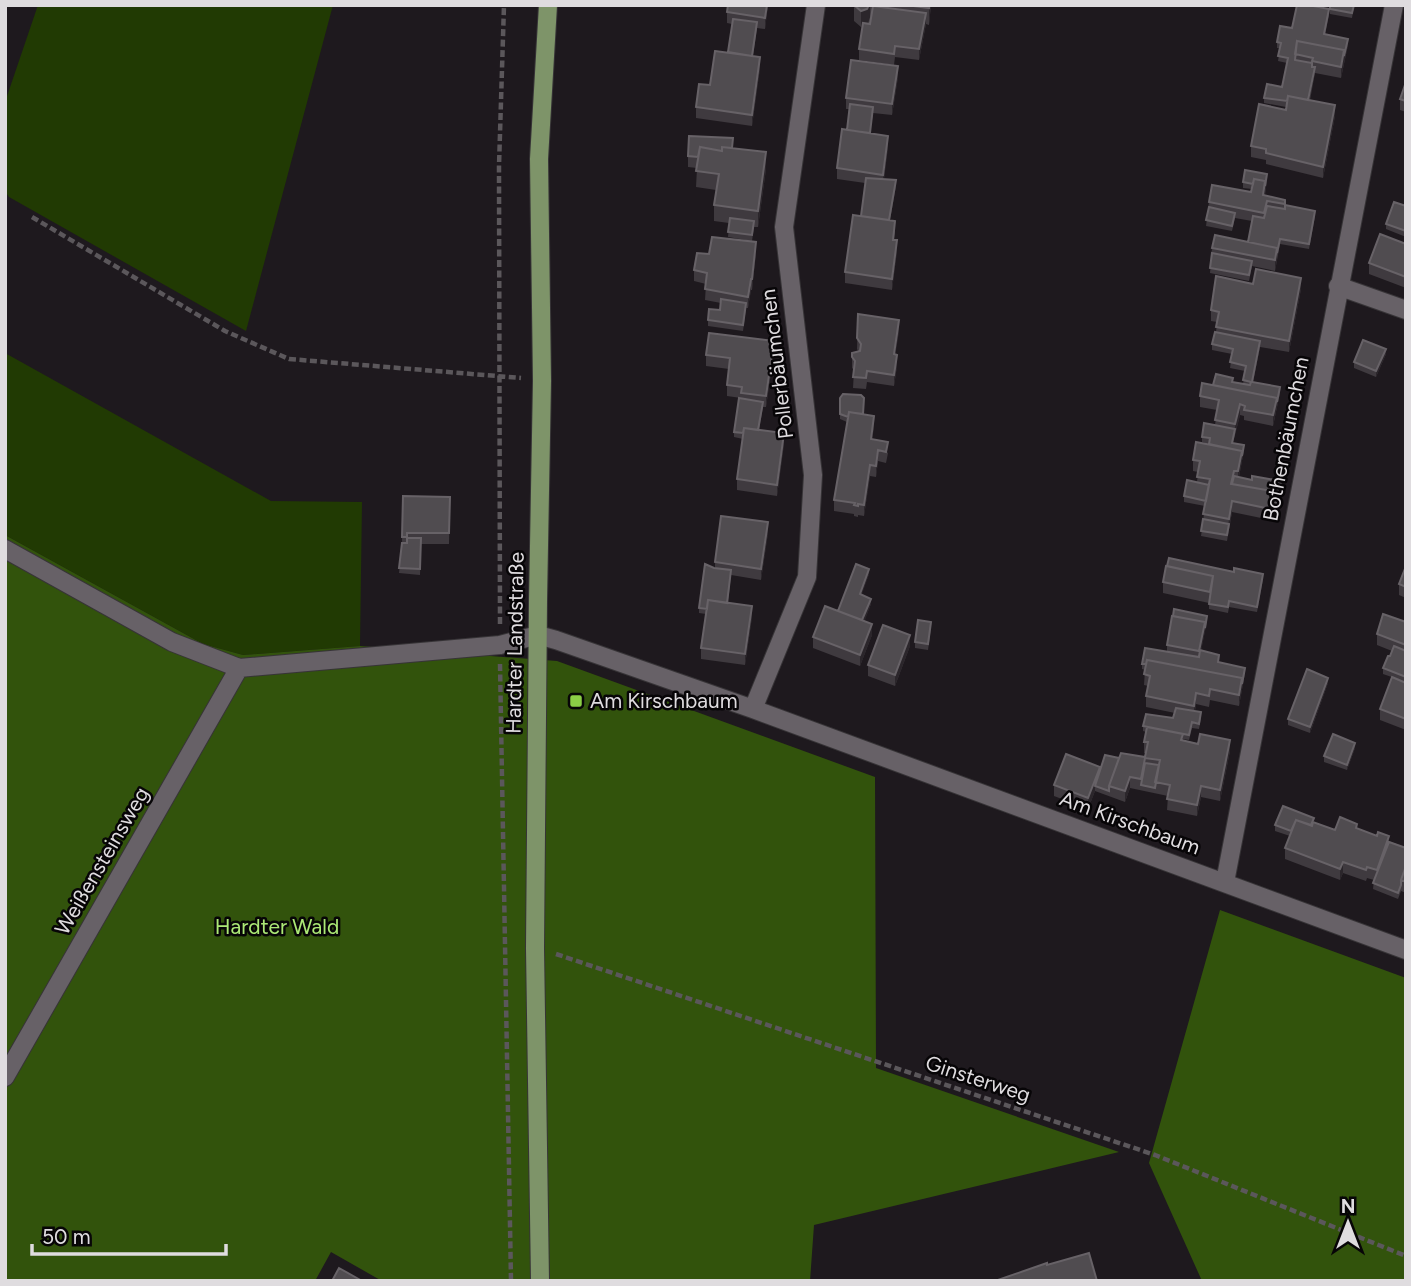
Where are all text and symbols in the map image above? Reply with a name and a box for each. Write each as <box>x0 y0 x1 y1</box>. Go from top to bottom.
street label: Pollerbäumchen <box>755 288 798 440</box>
street label: Bothenbäumchen <box>1257 355 1314 523</box>
street label: Hardter Landstraße <box>500 552 529 734</box>
place label: Am Kirschbaum <box>590 688 738 713</box>
marker: Am Kirschbaum <box>568 693 584 709</box>
street label: Weißensteinsweg <box>49 783 154 939</box>
street label: Am Kirschbaum <box>1057 786 1204 860</box>
park label: Hardter Wald <box>215 914 339 939</box>
street label: Ginsterweg <box>923 1050 1034 1107</box>
north arrow <box>1313 1188 1383 1258</box>
text: N <box>1341 1195 1355 1218</box>
scale bar <box>32 1212 226 1256</box>
text: 50 m <box>42 1224 91 1249</box>

